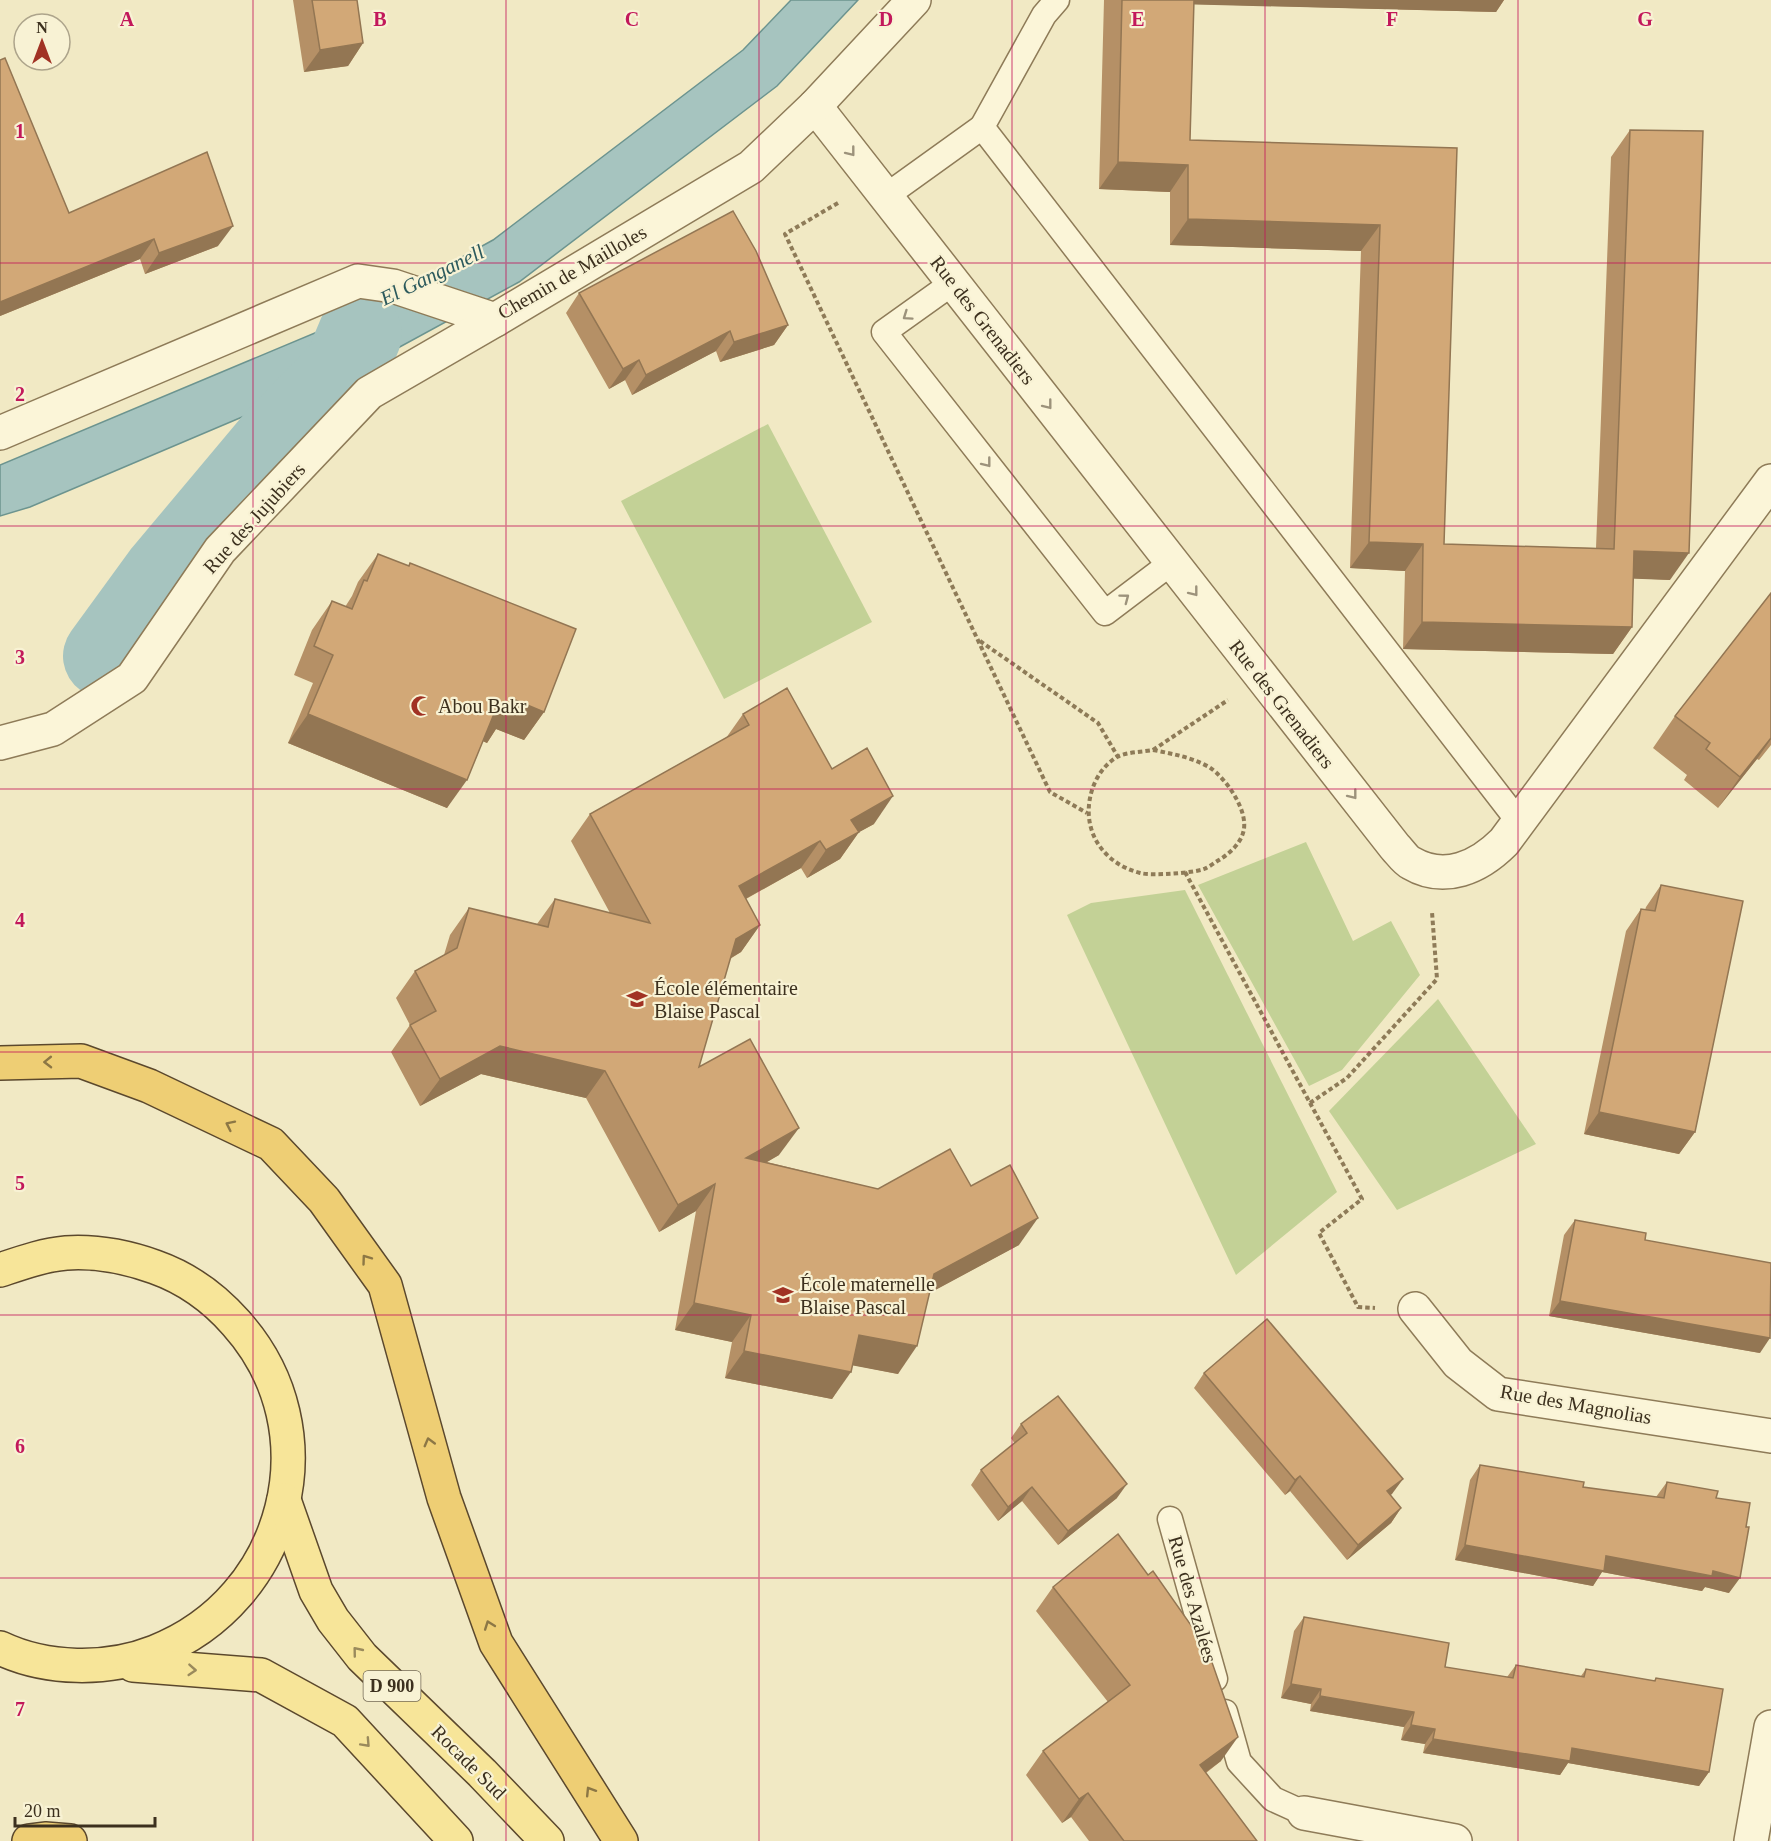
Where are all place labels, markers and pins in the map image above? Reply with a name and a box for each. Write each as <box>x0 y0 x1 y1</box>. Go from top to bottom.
mosque icon: Abou Bakr <box>409 694 433 718</box>
place label: Abou Bakr <box>438 695 527 717</box>
place label: École élémentaire Blaise Pascal <box>654 977 798 1022</box>
school or university icon: École élémentaire Blaise Pascal <box>625 987 649 1011</box>
place label: École maternelle Blaise Pascal <box>800 1273 935 1318</box>
school or university icon: École maternelle Blaise Pascal <box>771 1283 795 1307</box>

